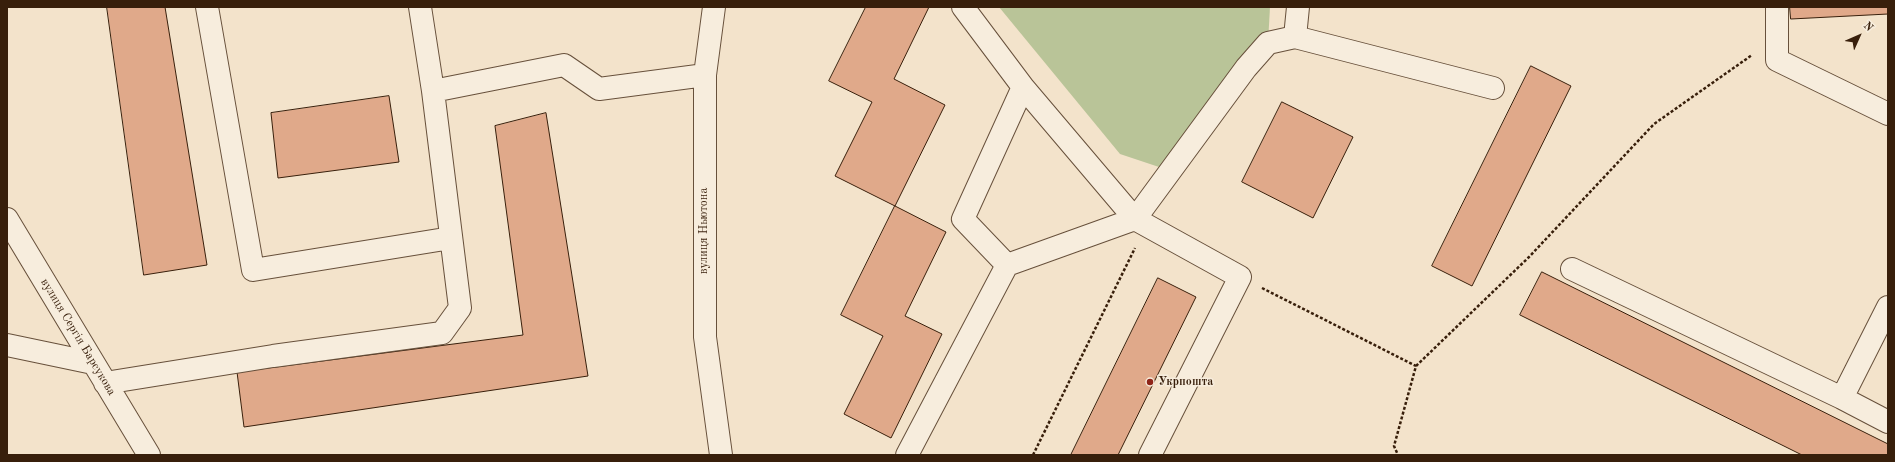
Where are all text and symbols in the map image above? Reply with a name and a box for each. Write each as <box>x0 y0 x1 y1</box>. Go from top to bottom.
north arrow <box>1839 16 1879 56</box>
text: N <box>1861 20 1875 34</box>
street label: вулиця Ньютона <box>697 188 711 274</box>
street label: вулиця Сергія Барсукова <box>37 276 119 398</box>
place label: Укрпошта <box>1158 375 1213 389</box>
marker: Укрпошта <box>1145 377 1155 387</box>

